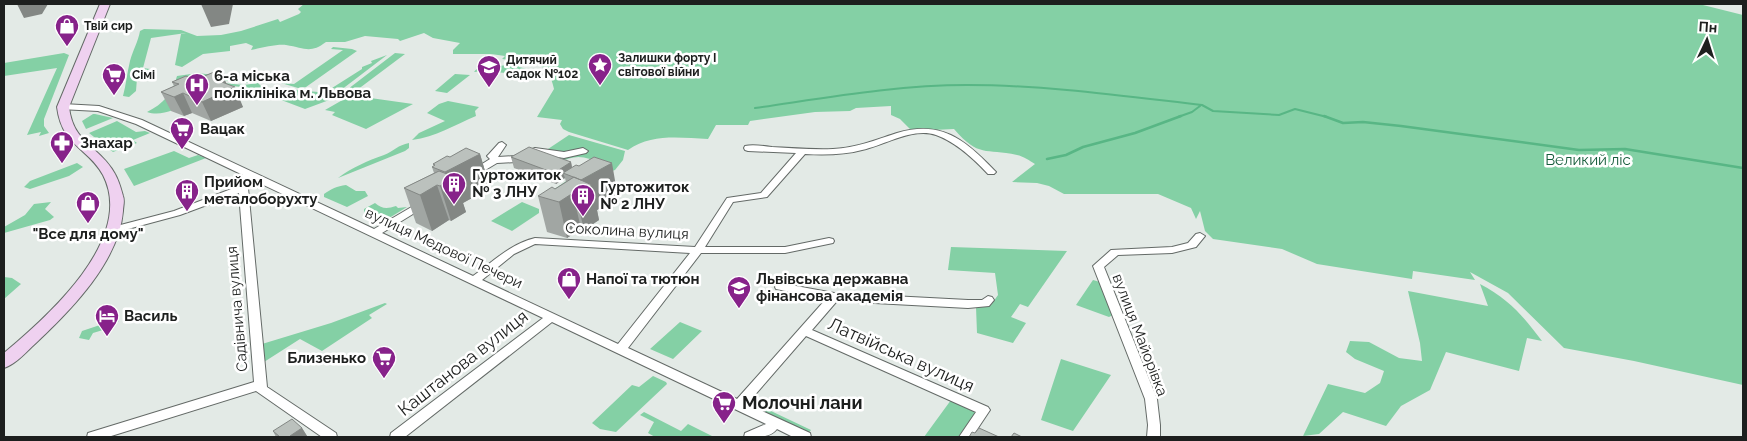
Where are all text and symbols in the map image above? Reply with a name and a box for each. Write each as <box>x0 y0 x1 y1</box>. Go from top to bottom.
shop icon: Твій сир <box>54 13 80 47</box>
north arrow <box>1682 15 1732 65</box>
text: Пн <box>1698 18 1718 36</box>
place label: Твій сир <box>84 19 133 33</box>
place label: Залишки форту І світової війни <box>618 51 716 79</box>
place icon: Залишки форту І світової війни <box>587 52 613 86</box>
place label: Дитячий садок №102 <box>506 53 578 81</box>
school or university icon: Дитячий садок №102 <box>476 54 502 88</box>
supermarket icon: Сімі <box>101 62 127 96</box>
place label: 6-а міська поліклініка м. Львова <box>214 67 372 102</box>
place label: Сімі <box>132 68 155 82</box>
hospital icon: 6-а міська поліклініка м. Львова <box>184 72 210 106</box>
supermarket icon: Вацак <box>169 116 195 150</box>
place label: Вацак <box>200 120 246 138</box>
pharmacy icon: Знахар <box>49 130 75 164</box>
place label: Знахар <box>80 134 133 152</box>
park label: Великий ліс <box>1545 151 1631 169</box>
place label: Гуртожиток № 3 ЛНУ <box>472 166 562 201</box>
building icon: Гуртожиток № 3 ЛНУ <box>441 171 467 205</box>
place label: Прийом металоборухту <box>204 173 318 208</box>
building icon: Прийом металоборухту <box>174 178 200 212</box>
place label: Гуртожиток № 2 ЛНУ <box>600 178 690 213</box>
building icon: Гуртожиток № 2 ЛНУ <box>570 183 596 217</box>
shop icon: "Все для дому" <box>75 190 101 224</box>
street label: вулиця Медової Печери <box>362 204 526 292</box>
street label: Соколина вулиця <box>565 219 689 243</box>
place label: "Все для дому" <box>32 225 144 243</box>
street label: Садівнича вулиця <box>223 245 251 373</box>
shop icon: Напої та тютюн <box>556 266 582 300</box>
place label: Напої та тютюн <box>586 270 699 288</box>
place label: Львівська державна фінансова академія <box>756 270 909 305</box>
street label: вулиця Майорівка <box>1108 271 1172 399</box>
school or university icon: Львівська державна фінансова академія <box>726 275 752 309</box>
hotel icon: Василь <box>94 303 120 337</box>
street label: Каштанова вулиця <box>393 305 532 420</box>
place label: Василь <box>124 307 177 325</box>
street label: Латвійська вулиця <box>825 313 978 396</box>
supermarket icon: Близенько <box>371 345 397 379</box>
place label: Близенько <box>287 349 366 367</box>
supermarket icon: Молочні лани <box>711 390 737 424</box>
place label: Молочні лани <box>742 392 863 413</box>

